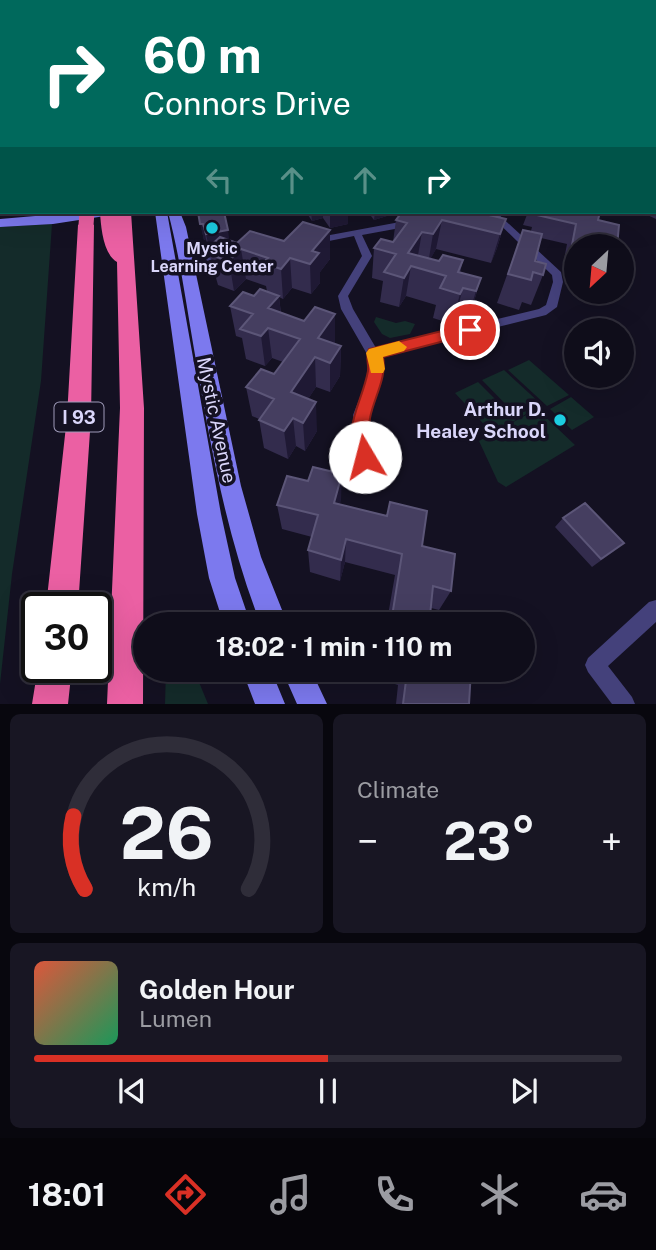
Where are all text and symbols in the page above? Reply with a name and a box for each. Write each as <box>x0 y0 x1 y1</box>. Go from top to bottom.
text: 60 m <box>143 26 262 84</box>
icon: right <box>28 28 119 119</box>
text: Connors Drive <box>143 85 351 122</box>
icon: left <box>200 161 238 199</box>
icon: ahead <box>273 161 311 199</box>
icon: ahead <box>346 161 384 199</box>
icon: right <box>419 161 457 199</box>
marker: Mystic Learning Center <box>204 220 220 236</box>
north arrow <box>564 234 634 304</box>
map controls <box>564 234 634 388</box>
place label: Mystic Learning Center <box>150 239 274 276</box>
pin <box>440 300 500 360</box>
icon: arrive <box>451 311 489 349</box>
button: sound <box>564 318 634 388</box>
street label: Mystic Avenue <box>193 355 241 485</box>
place label: Arthur D. Healey School <box>416 398 546 442</box>
road number: I 93 <box>55 402 104 432</box>
marker: Arthur D. Healey School <box>552 412 568 428</box>
position arrow <box>328 420 402 494</box>
speed limit sign: 30 <box>21 592 112 683</box>
text: 18:02 · 1 min · 110 m <box>216 631 452 662</box>
text: Climate <box>357 776 439 803</box>
text: 26 <box>119 791 214 876</box>
text: 23° <box>443 811 536 872</box>
text: − <box>357 819 378 864</box>
text: + <box>601 819 622 864</box>
text: km/h <box>137 872 196 902</box>
text: Golden Hour <box>139 974 294 1005</box>
text: Lumen <box>139 1005 212 1032</box>
icon: previous <box>113 1072 151 1110</box>
icon: pause <box>309 1072 347 1110</box>
icon: next <box>505 1072 543 1110</box>
icon: directions <box>161 1170 210 1219</box>
icon: music <box>266 1170 315 1219</box>
icon: phone <box>370 1170 419 1219</box>
icon: climate <box>475 1170 524 1219</box>
icon: car <box>579 1170 628 1219</box>
text: 18:01 <box>28 1176 106 1213</box>

